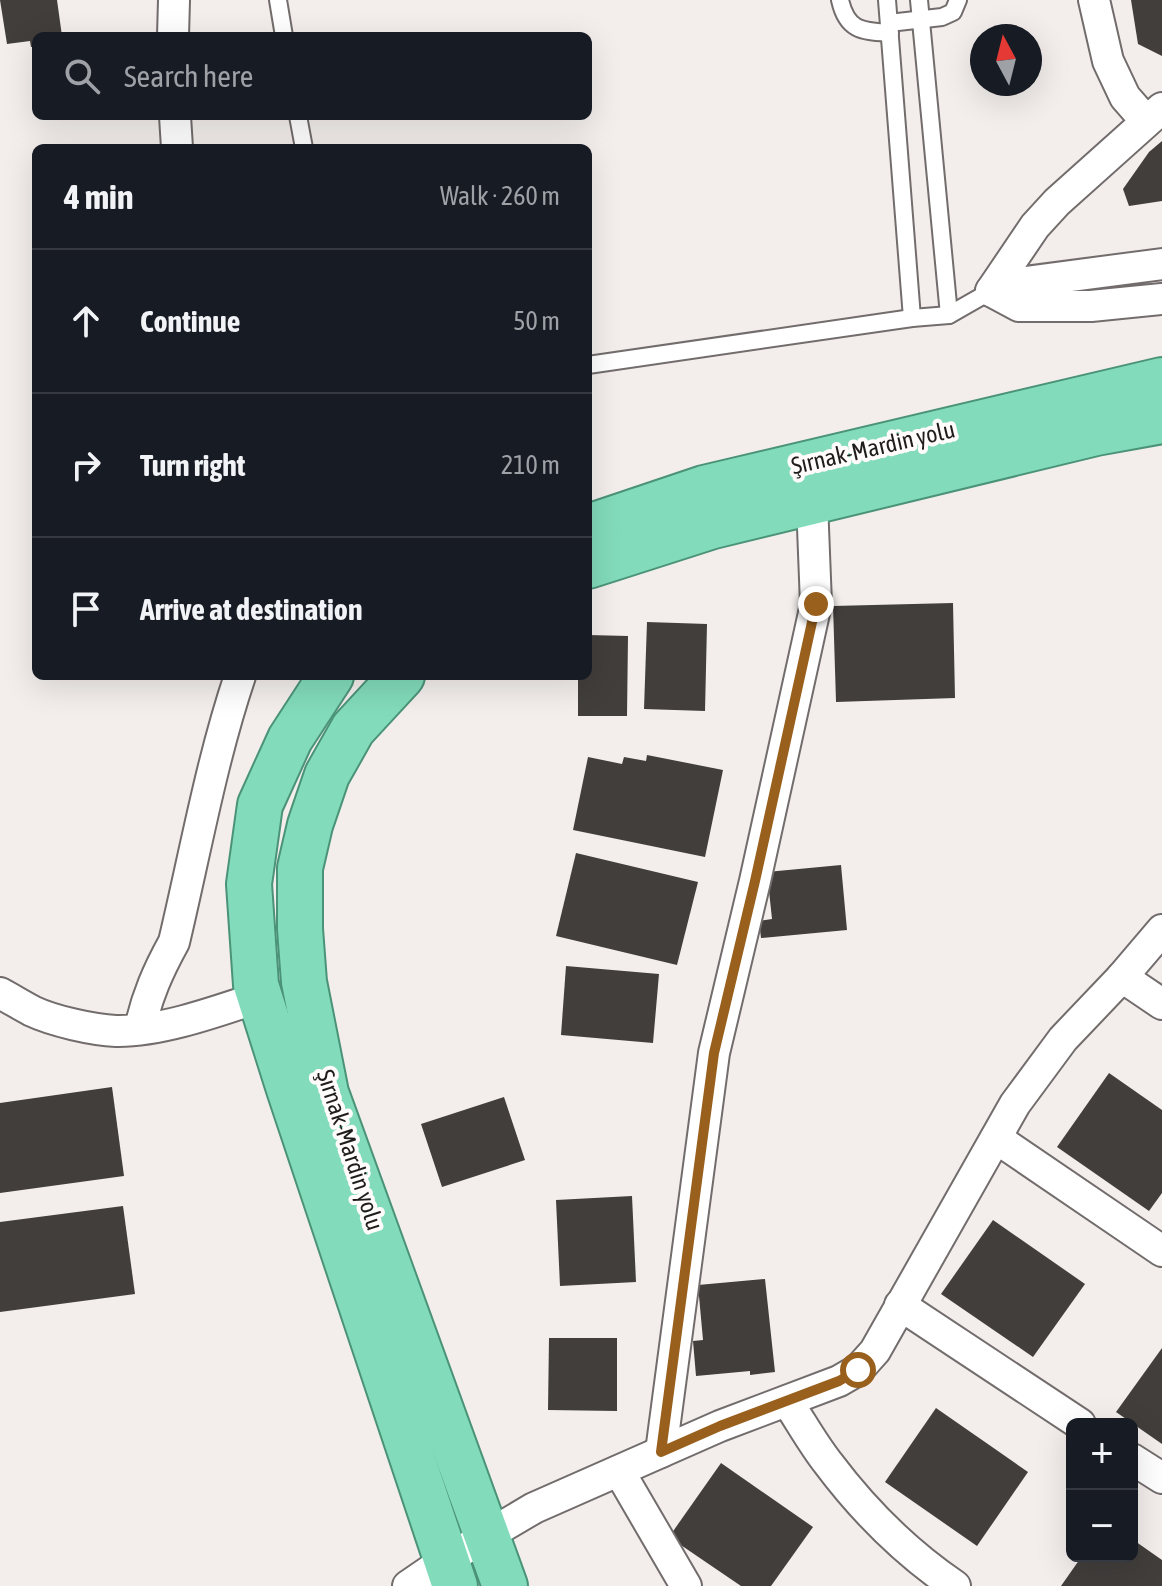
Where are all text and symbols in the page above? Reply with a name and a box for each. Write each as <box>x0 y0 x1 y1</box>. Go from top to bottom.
north arrow <box>970 24 1042 96</box>
search box <box>32 32 592 120</box>
icon: search <box>60 54 104 98</box>
text: Search here <box>124 59 253 93</box>
text: 4 min <box>64 177 133 216</box>
text: Walk · 260 m <box>440 181 560 211</box>
icon: ahead <box>64 299 108 343</box>
text: Continue <box>140 304 240 338</box>
text: 50 m <box>513 306 560 336</box>
street label: Şırnak-Mardin yolu <box>788 416 957 479</box>
icon: right <box>64 443 108 487</box>
text: Turn right <box>140 448 246 482</box>
text: 210 m <box>501 450 560 480</box>
route end <box>798 586 834 622</box>
icon: arrive <box>64 587 108 631</box>
text: Arrive at destination <box>140 592 362 626</box>
street label: Şırnak-Mardin yolu <box>312 1066 389 1233</box>
route start <box>840 1352 876 1388</box>
map controls <box>1066 1418 1138 1562</box>
button: + <box>1066 1418 1138 1490</box>
button: − <box>1066 1490 1138 1562</box>

